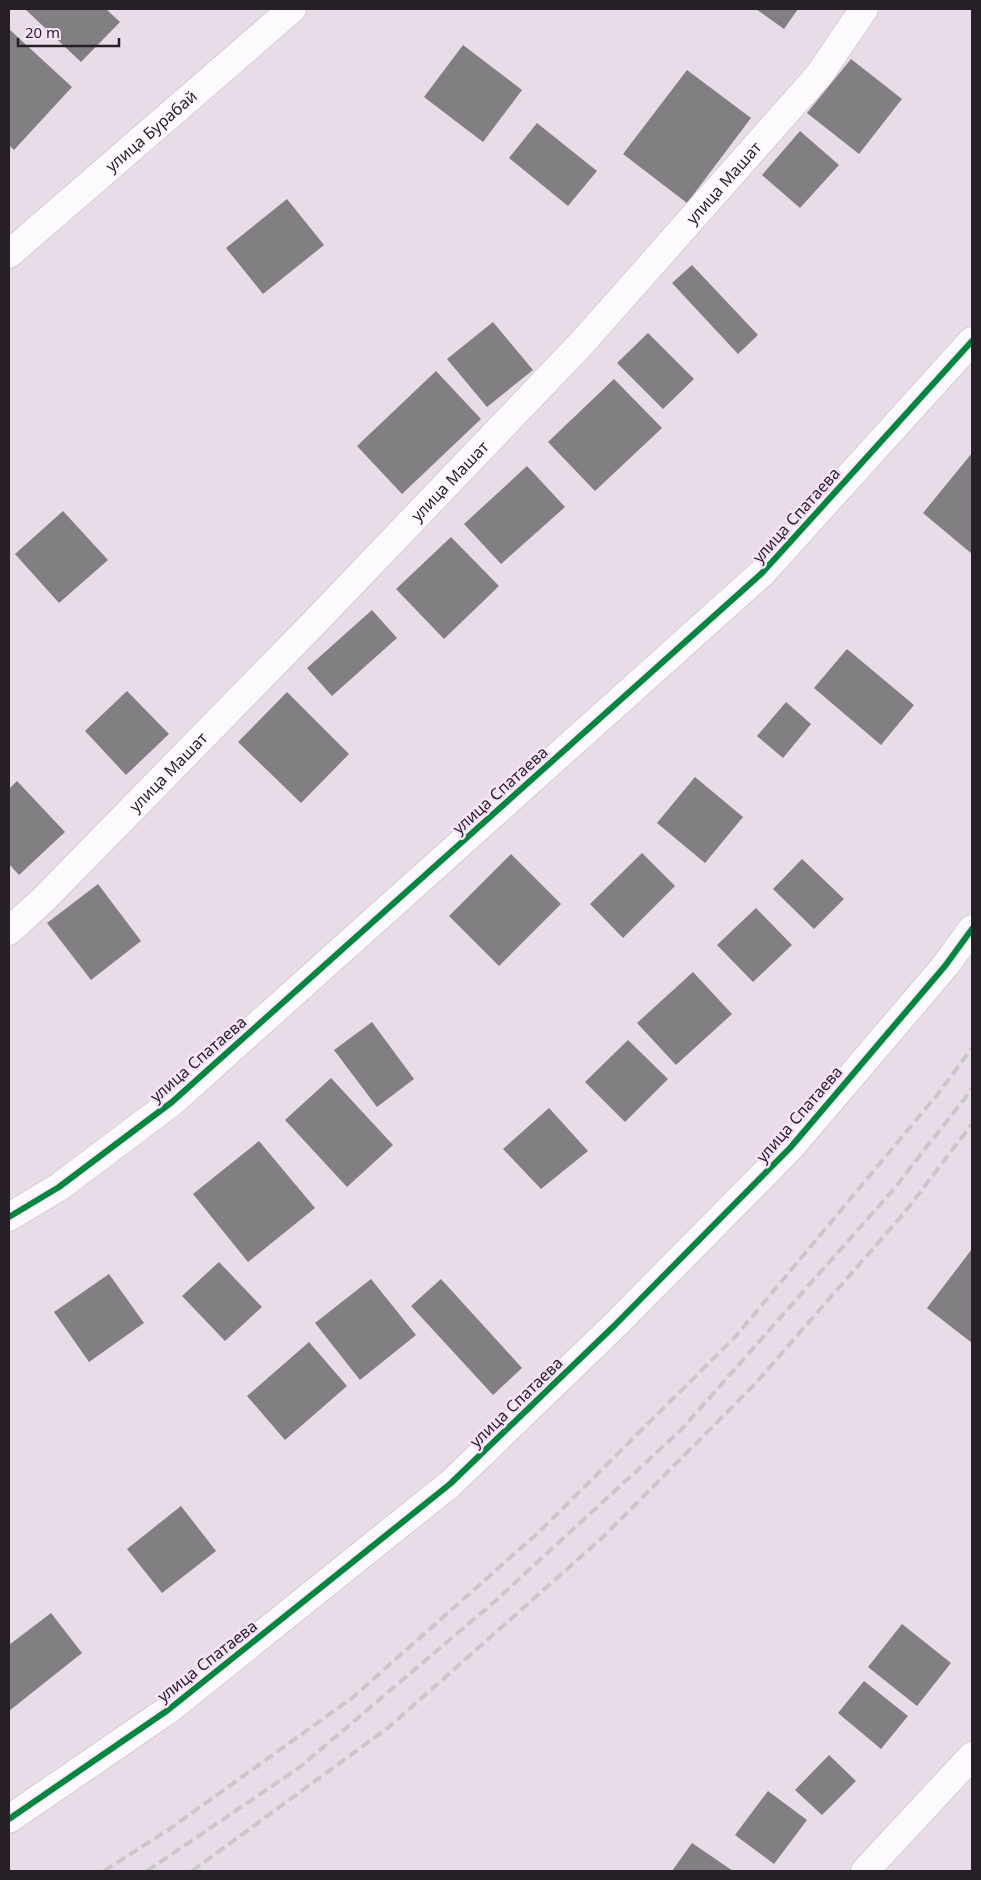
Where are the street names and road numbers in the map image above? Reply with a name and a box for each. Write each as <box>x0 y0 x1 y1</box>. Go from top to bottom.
street label: улица Бурабай <box>101 85 202 177</box>
street label: улица Машат <box>681 136 767 229</box>
street label: улица Машат <box>406 436 494 526</box>
street label: улица Спатаева <box>747 463 845 567</box>
street label: улица Машат <box>124 727 213 817</box>
street label: улица Спатаева <box>448 741 552 839</box>
street label: улица Спатаева <box>145 1011 251 1107</box>
street label: улица Спатаева <box>751 1061 847 1167</box>
street label: улица Спатаева <box>465 1352 567 1452</box>
street label: улица Спатаева <box>152 1615 262 1707</box>

